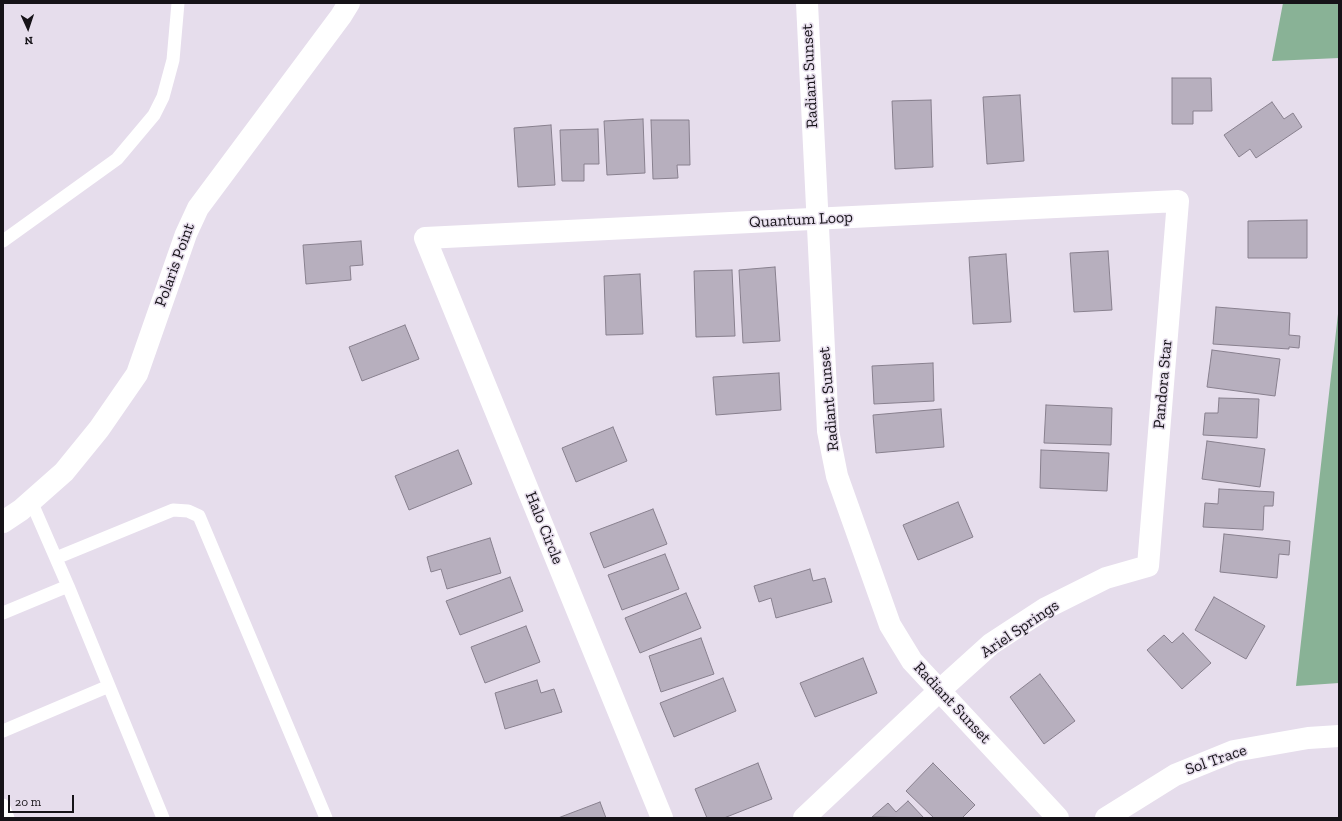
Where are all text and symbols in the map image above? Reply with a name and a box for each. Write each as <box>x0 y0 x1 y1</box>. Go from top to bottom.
north arrow <box>8 8 48 48</box>
street label: Radiant Sunset <box>798 23 822 129</box>
text: N <box>24 34 33 47</box>
street label: Quantum Loop <box>749 208 853 232</box>
street label: Polaris Point <box>151 221 199 309</box>
street label: Pandora Star <box>1150 338 1176 430</box>
street label: Radiant Sunset <box>815 346 843 452</box>
street label: Halo Circle <box>521 489 567 567</box>
street label: Ariel Springs <box>977 596 1063 662</box>
street label: Radiant Sunset <box>909 658 995 748</box>
street label: Sol Trace <box>1183 741 1249 779</box>
scale bar <box>10 787 76 813</box>
text: 20 m <box>15 795 41 809</box>

